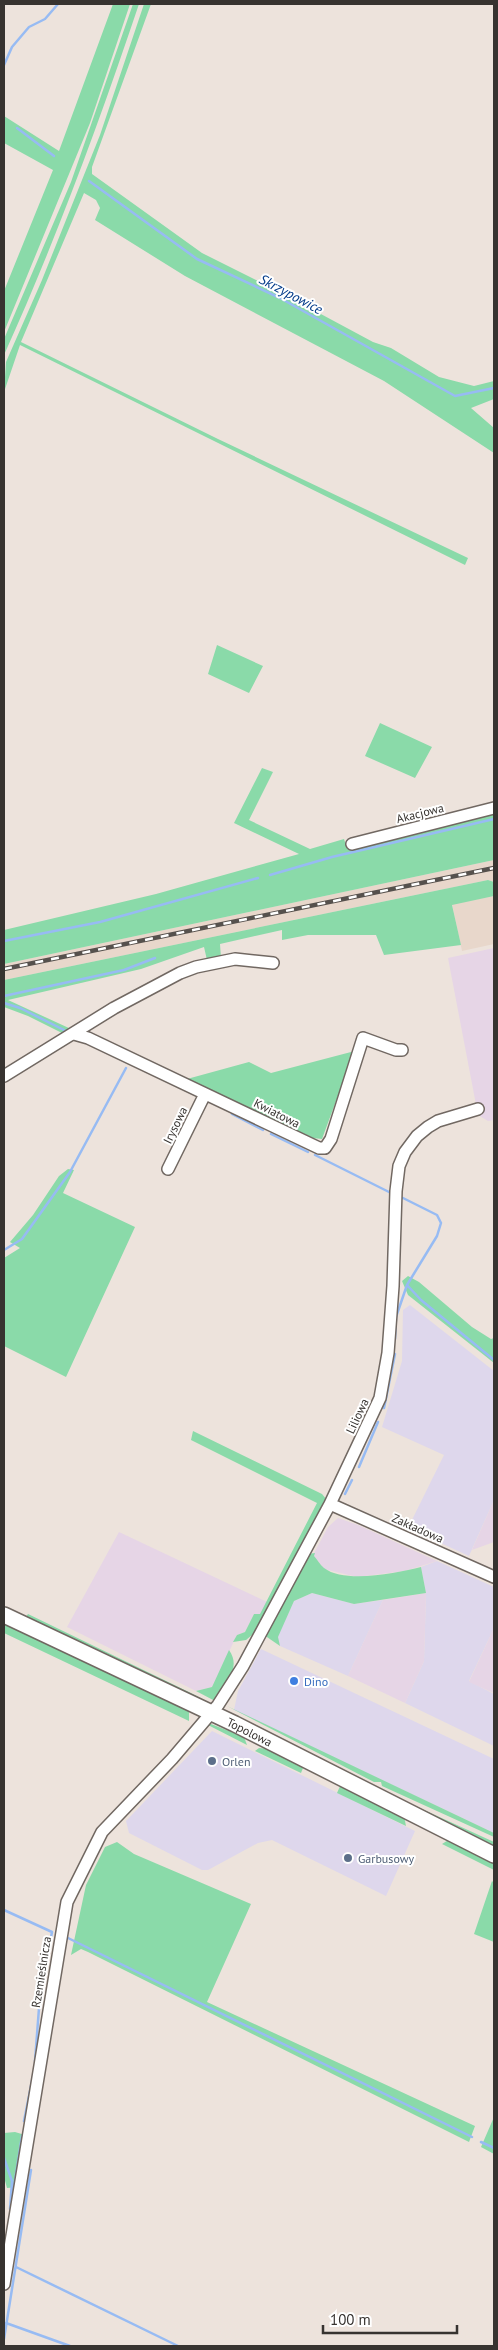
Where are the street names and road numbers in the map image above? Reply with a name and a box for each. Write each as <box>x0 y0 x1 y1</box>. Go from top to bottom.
street label: Akacjowa <box>395 800 445 826</box>
street label: Kwiatowa <box>251 1095 303 1131</box>
street label: Irysowa <box>160 1104 190 1146</box>
street label: Liliowa <box>342 1396 372 1436</box>
street label: Zakładowa <box>390 1510 446 1546</box>
street label: Topolowa <box>225 1714 275 1749</box>
street label: Rzemieślnicza <box>28 1935 54 2009</box>

